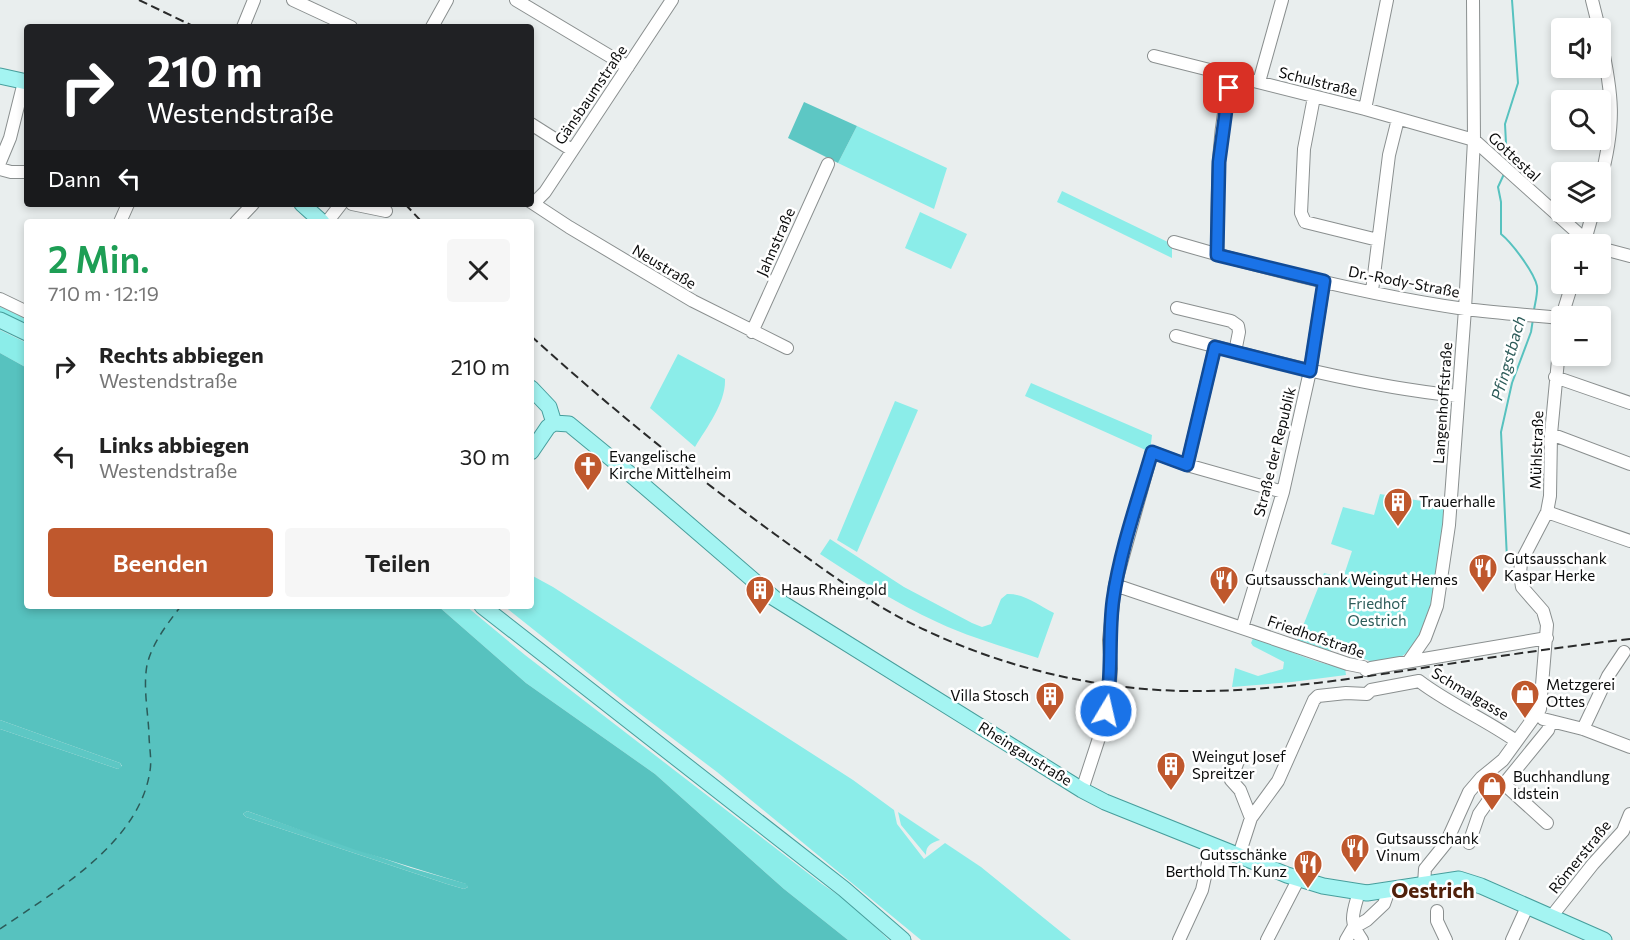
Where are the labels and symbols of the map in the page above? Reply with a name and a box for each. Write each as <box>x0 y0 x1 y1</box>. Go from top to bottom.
street label: Gänsbaumstraße <box>550 41 630 148</box>
pin <box>1203 62 1254 113</box>
street label: Schulstraße <box>1277 63 1360 100</box>
street label: Gottestal <box>1485 128 1544 185</box>
street label: Jahnstraße <box>752 205 798 279</box>
street label: Neustraße <box>629 240 700 292</box>
street label: Dr.-Rody-Straße <box>1347 261 1461 301</box>
water label: Pfingstbach <box>1486 313 1529 402</box>
street label: Langenhoffstraße <box>1429 341 1455 464</box>
street label: Straße der Republik <box>1249 385 1299 519</box>
street label: Mühlstraße <box>1526 410 1546 490</box>
place label: Evangelische Kirche Mittelheim <box>609 447 731 482</box>
church icon: Evangelische Kirche Mittelheim <box>572 450 604 492</box>
building icon: Trauerhalle <box>1382 486 1414 528</box>
place label: Trauerhalle <box>1419 492 1495 510</box>
place label: Gutsausschank Kaspar Herke <box>1504 549 1607 584</box>
restaurant icon: Gutsausschank Kaspar Herke <box>1467 552 1499 594</box>
restaurant icon: Gutsausschank Weingut Hemes <box>1208 564 1240 606</box>
place label: Gutsausschank Weingut Hemes <box>1245 570 1458 588</box>
building icon: Haus Rheingold <box>744 574 776 616</box>
place label: Haus Rheingold <box>781 580 887 598</box>
park label: Friedhof Oestrich <box>1348 594 1406 629</box>
street label: Friedhofstraße <box>1265 611 1367 661</box>
street label: Schmalgasse <box>1429 663 1512 723</box>
place label: Metzgerei Ottes <box>1546 675 1615 710</box>
shop icon: Metzgerei Ottes <box>1509 678 1541 720</box>
position arrow <box>1074 679 1138 743</box>
building icon: Villa Stosch <box>1034 680 1066 722</box>
place label: Villa Stosch <box>950 686 1029 704</box>
street label: Rheingaustraße <box>975 717 1076 789</box>
place label: Weingut Josef Spreitzer <box>1192 747 1286 782</box>
building icon: Weingut Josef Spreitzer <box>1155 750 1187 792</box>
place label: Buchhandlung Idstein <box>1513 767 1610 802</box>
shop icon: Buchhandlung Idstein <box>1476 770 1508 812</box>
street label: Römerstraße <box>1544 816 1614 897</box>
place label: Gutsausschank Vinum <box>1376 829 1479 864</box>
restaurant icon: Gutsausschank Vinum <box>1339 832 1371 874</box>
place label: Gutsschänke Berthold Th. Kunz <box>1165 845 1287 880</box>
restaurant icon: Gutsschänke Berthold Th. Kunz <box>1292 848 1324 890</box>
district label: Oestrich <box>1391 877 1475 902</box>

